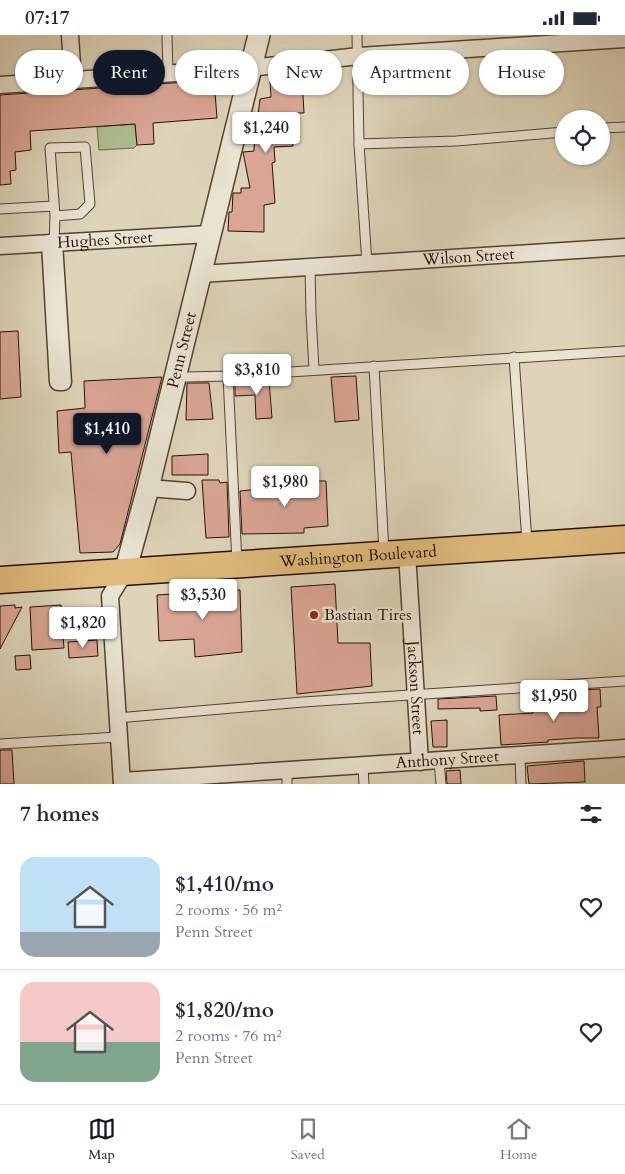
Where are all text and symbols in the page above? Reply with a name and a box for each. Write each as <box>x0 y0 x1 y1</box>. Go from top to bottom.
text: 07:17 <box>25 5 69 31</box>
chip: Buy <box>15 50 83 95</box>
chip: Rent <box>93 50 165 95</box>
chip: Filters <box>175 50 258 95</box>
chip: New <box>268 50 342 95</box>
chip: Apartment <box>352 50 469 95</box>
chip: House <box>479 50 564 95</box>
map controls <box>555 110 610 165</box>
button: locate <box>555 110 610 165</box>
pin: $1,240 <box>225 111 307 154</box>
text: $1,240 <box>243 117 289 139</box>
street label: Hughes Street <box>57 226 153 254</box>
street label: Wilson Street <box>421 243 515 271</box>
street label: Penn Street <box>162 310 202 391</box>
pin: $3,810 <box>216 353 298 396</box>
text: $3,810 <box>234 359 280 381</box>
pin: $1,410 <box>66 413 148 455</box>
text: $1,410 <box>84 418 130 440</box>
pin: $1,980 <box>244 465 326 508</box>
text: $1,980 <box>262 471 308 493</box>
street label: Washington Boulevard <box>278 540 438 573</box>
pin: $3,530 <box>162 579 244 621</box>
text: $3,530 <box>180 584 226 606</box>
place label: Bastian Tires <box>324 604 412 626</box>
pin: $1,820 <box>42 607 124 649</box>
marker: Bastian Tires <box>308 609 320 621</box>
text: $1,820 <box>60 612 106 634</box>
street label: Jackson Street <box>401 638 429 735</box>
pin: $1,950 <box>513 679 595 722</box>
text: $1,950 <box>531 685 577 707</box>
street label: Anthony Street <box>395 745 500 774</box>
text: 7 homes <box>20 800 99 829</box>
icon: filters <box>577 800 605 828</box>
text: $1,410/mo <box>175 870 274 899</box>
icon: home <box>60 877 120 937</box>
icon: heart <box>577 893 605 921</box>
text: 2 rooms · 56 m² <box>175 899 282 921</box>
text: Penn Street <box>175 921 253 943</box>
text: $1,820/mo <box>175 996 274 1025</box>
icon: home <box>60 1002 120 1062</box>
icon: heart <box>577 1018 605 1046</box>
text: 2 rooms · 76 m² <box>175 1025 282 1047</box>
text: Penn Street <box>175 1047 253 1069</box>
tab: Map <box>88 1115 116 1164</box>
tab: Saved <box>291 1115 325 1164</box>
tab: Home <box>500 1115 537 1164</box>

